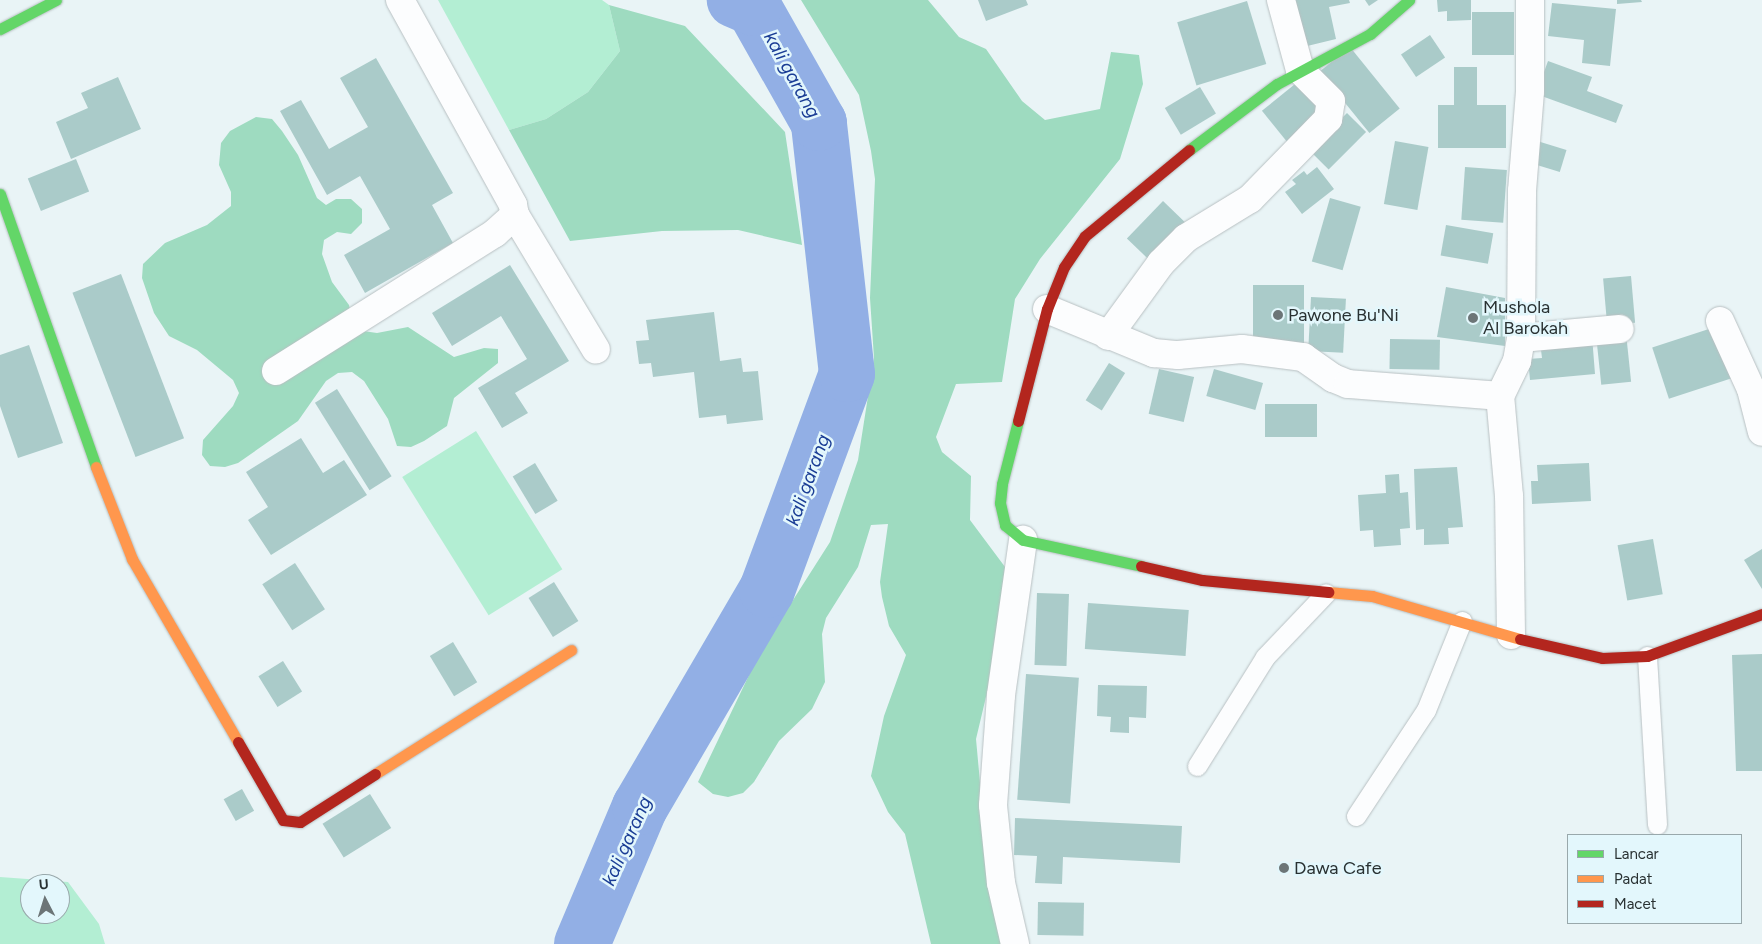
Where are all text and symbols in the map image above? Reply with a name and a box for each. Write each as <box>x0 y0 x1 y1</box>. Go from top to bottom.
water label: kali garang <box>759 28 825 122</box>
place label: Mushola Al Barokah <box>1483 297 1568 340</box>
place label: Pawone Bu'Ni <box>1288 304 1399 326</box>
marker: Pawone Bu'Ni <box>1272 309 1284 321</box>
marker: Mushola Al Barokah <box>1467 312 1479 324</box>
water label: kali garang <box>781 431 835 529</box>
water label: kali garang <box>597 793 657 889</box>
legend <box>1567 834 1742 924</box>
text: Lancar <box>1614 845 1659 863</box>
place label: Dawa Cafe <box>1294 857 1382 879</box>
marker: Dawa Cafe <box>1278 862 1290 874</box>
text: Padat <box>1614 870 1652 888</box>
north arrow <box>20 874 70 924</box>
text: U <box>38 876 49 893</box>
text: Macet <box>1614 895 1656 913</box>

